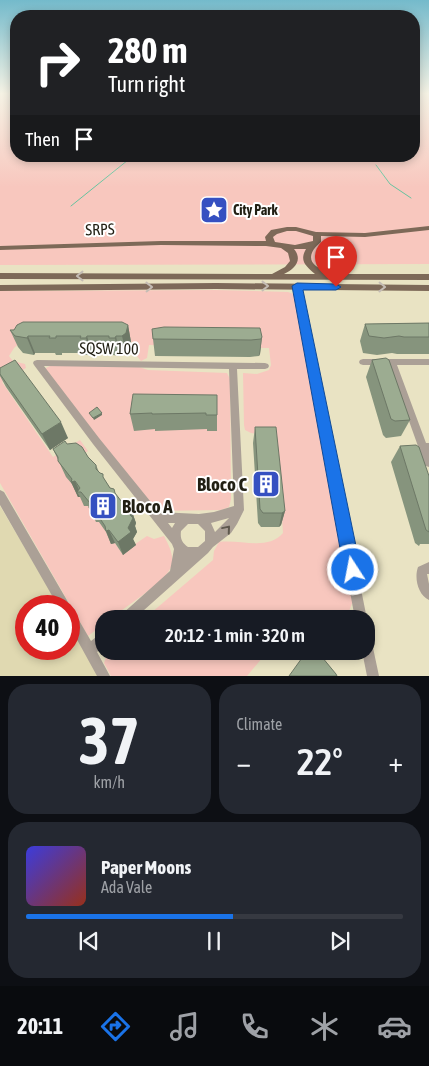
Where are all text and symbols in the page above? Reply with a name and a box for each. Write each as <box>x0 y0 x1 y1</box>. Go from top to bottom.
icon: right <box>25 30 90 95</box>
text: 280 m <box>108 30 187 70</box>
text: Turn right <box>108 71 185 97</box>
icon: arrive <box>70 125 98 153</box>
text: Then <box>25 128 60 150</box>
place icon: City Park <box>199 195 229 225</box>
place label: City Park <box>233 202 278 218</box>
street label: SRPS <box>85 219 115 239</box>
pin <box>315 236 357 287</box>
icon: arrive <box>322 243 350 271</box>
one-way arrow <box>76 271 84 281</box>
one-way arrow <box>262 281 269 291</box>
one-way arrow <box>145 282 153 292</box>
one-way arrow <box>379 282 387 292</box>
street label: SQSW 100 <box>79 338 139 358</box>
building icon: Bloco C <box>251 469 281 499</box>
place label: Bloco C <box>197 473 247 495</box>
building icon: Bloco A <box>88 491 118 521</box>
place label: Bloco A <box>122 495 173 517</box>
one-way arrow <box>221 526 230 535</box>
position arrow <box>326 543 378 595</box>
speed limit sign: 40 <box>15 595 80 660</box>
text: 20:12 · 1 min · 320 m <box>165 624 305 646</box>
text: 37 <box>79 703 140 778</box>
text: Climate <box>237 715 282 733</box>
text: 22° <box>297 740 343 783</box>
text: − <box>237 746 251 778</box>
text: + <box>388 746 403 778</box>
text: km/h <box>93 773 125 791</box>
text: Paper Moons <box>101 856 191 878</box>
text: Ada Vale <box>101 878 152 896</box>
icon: previous <box>75 927 103 955</box>
icon: pause <box>200 927 228 955</box>
icon: next <box>326 927 354 955</box>
icon: directions <box>98 1009 133 1044</box>
icon: music <box>167 1009 202 1044</box>
icon: phone <box>237 1009 272 1044</box>
icon: climate <box>307 1009 342 1044</box>
icon: car <box>377 1009 412 1044</box>
text: 20:11 <box>17 1013 63 1039</box>

